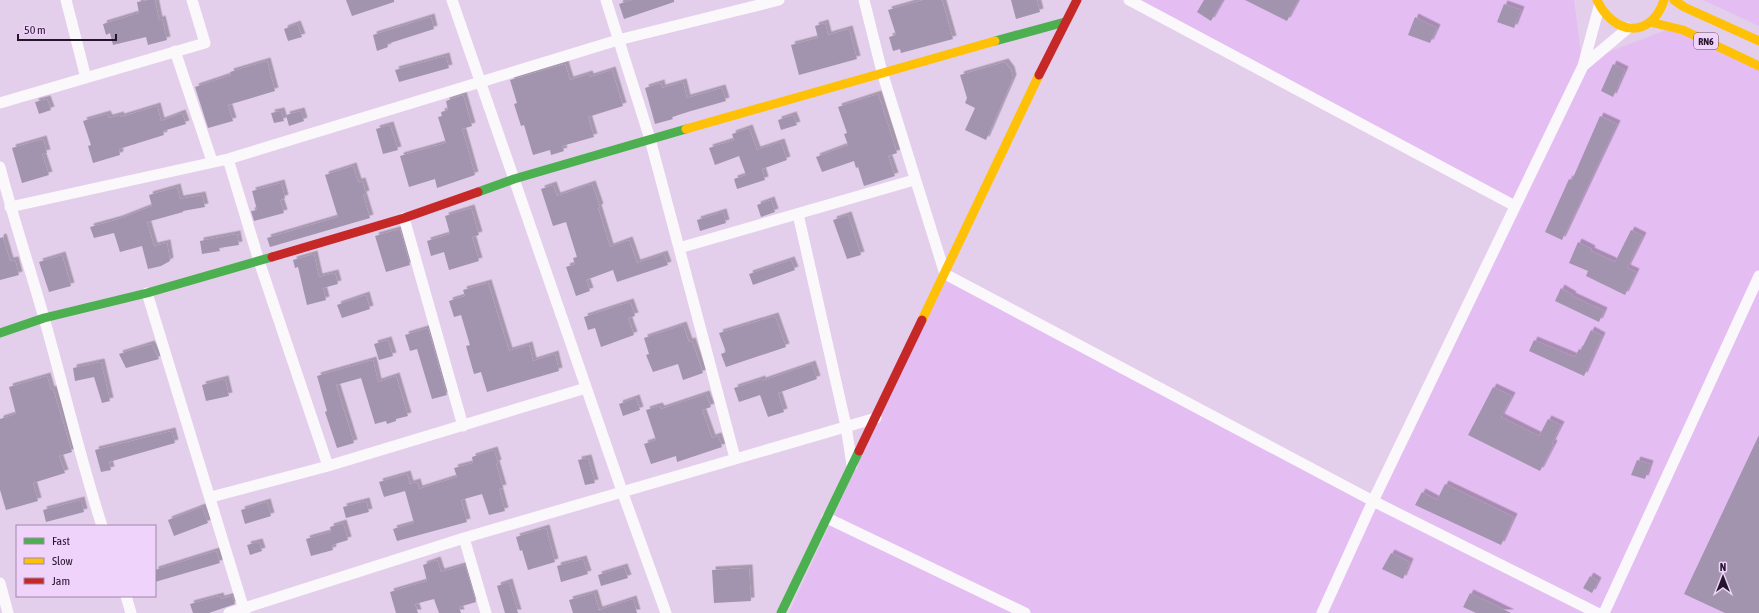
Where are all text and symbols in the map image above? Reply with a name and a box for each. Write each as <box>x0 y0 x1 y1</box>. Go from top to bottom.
scale bar <box>18 16 116 42</box>
text: 50 m <box>24 23 46 37</box>
road number: RN6 <box>1694 33 1718 49</box>
legend <box>16 525 156 597</box>
text: Fast <box>52 534 70 548</box>
text: Slow <box>52 554 73 568</box>
north arrow <box>1703 557 1743 597</box>
text: N <box>1720 561 1726 573</box>
text: Jam <box>52 574 70 588</box>

